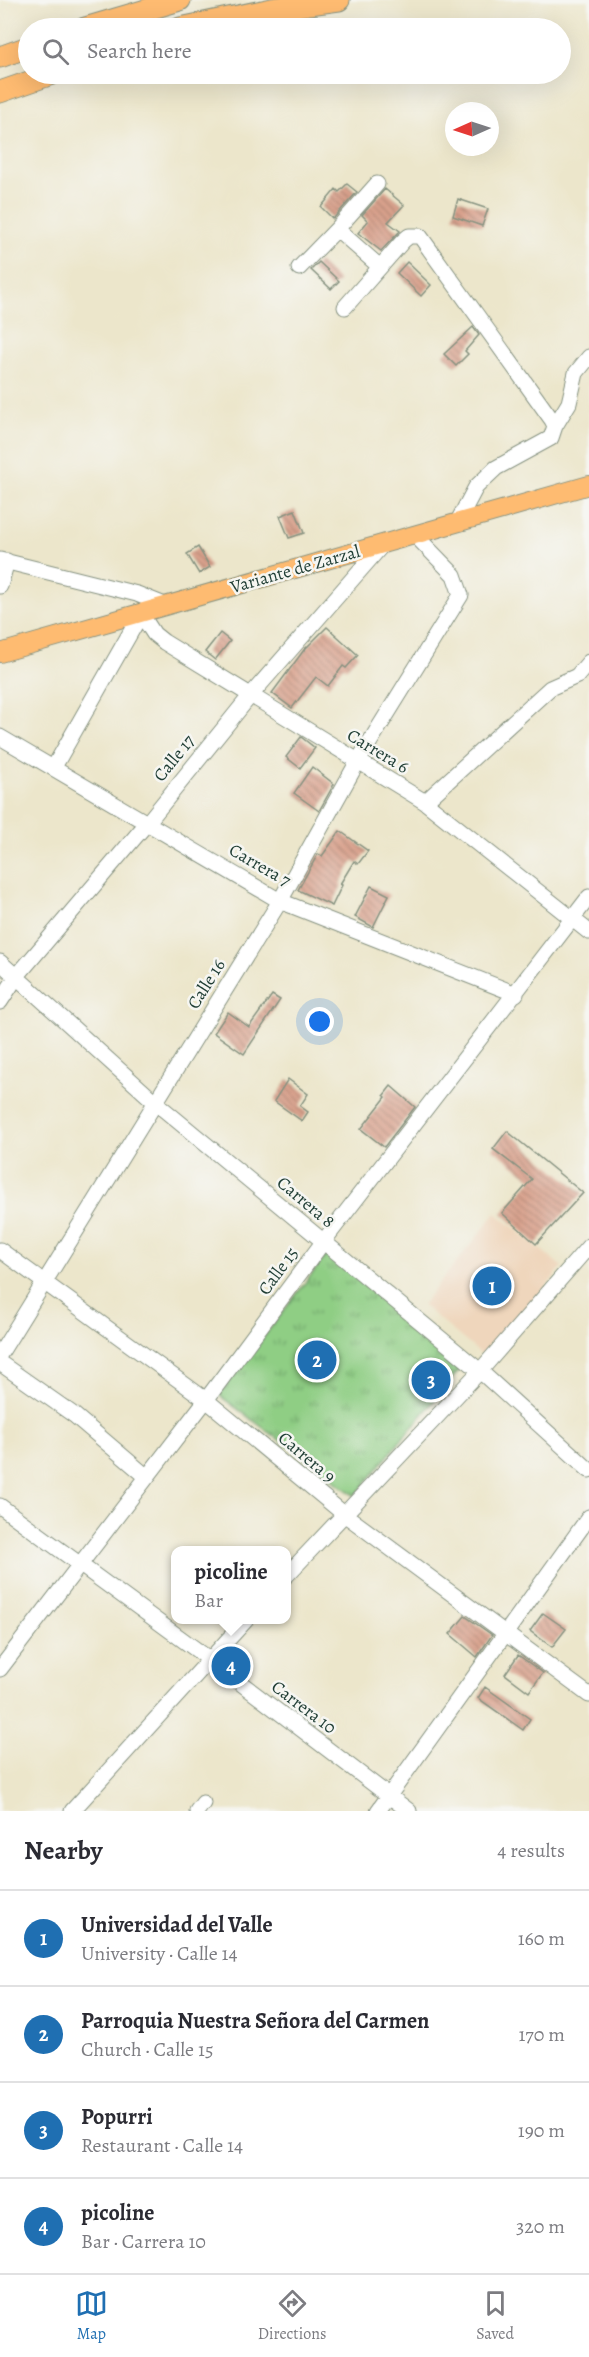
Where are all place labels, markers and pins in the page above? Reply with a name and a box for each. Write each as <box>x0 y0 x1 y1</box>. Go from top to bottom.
pin: 1 <box>472 1264 512 1308</box>
pin: 2 <box>298 1338 336 1382</box>
pin: 3 <box>412 1358 450 1402</box>
pin: 4 <box>212 1644 250 1688</box>

